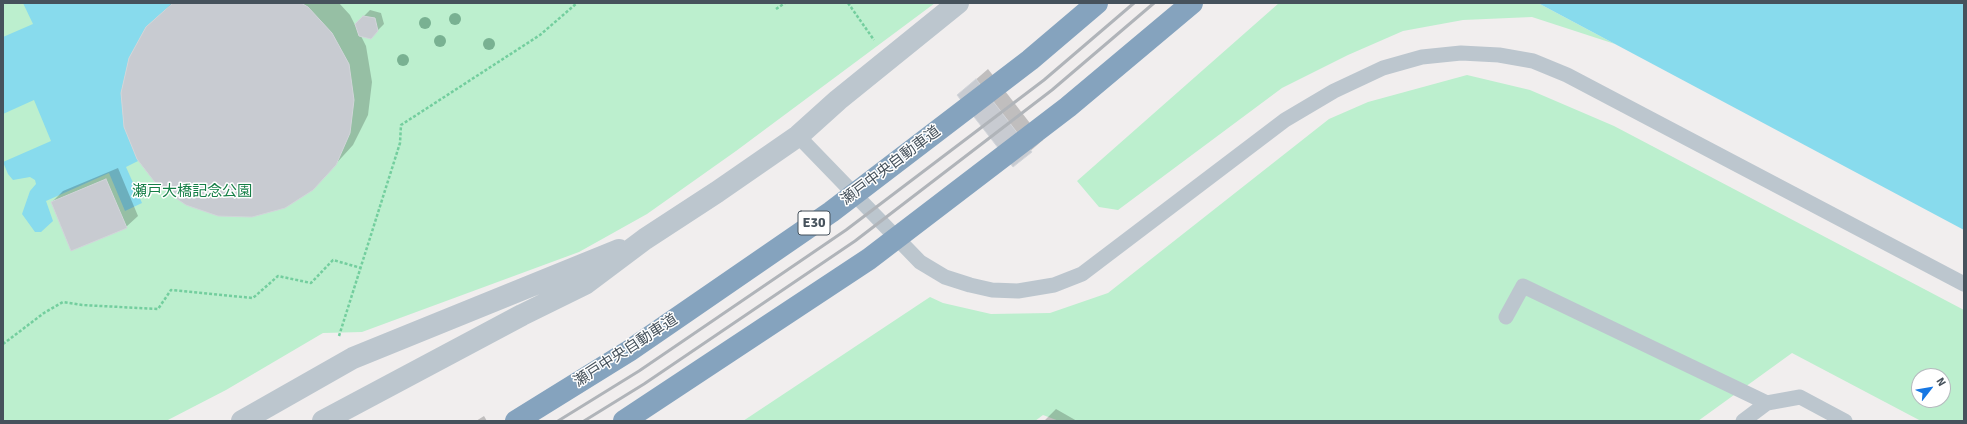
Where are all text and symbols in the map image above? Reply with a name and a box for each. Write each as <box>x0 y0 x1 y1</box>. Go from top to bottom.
street label: 瀬戸中央自動車道 <box>838 123 944 209</box>
park label: 瀬戸大橋記念公園 <box>132 183 252 201</box>
road number: E30 <box>798 211 830 235</box>
street label: 瀬戸中央自動車道 <box>571 311 681 391</box>
north arrow <box>1911 368 1951 408</box>
text: N <box>1933 375 1948 389</box>

